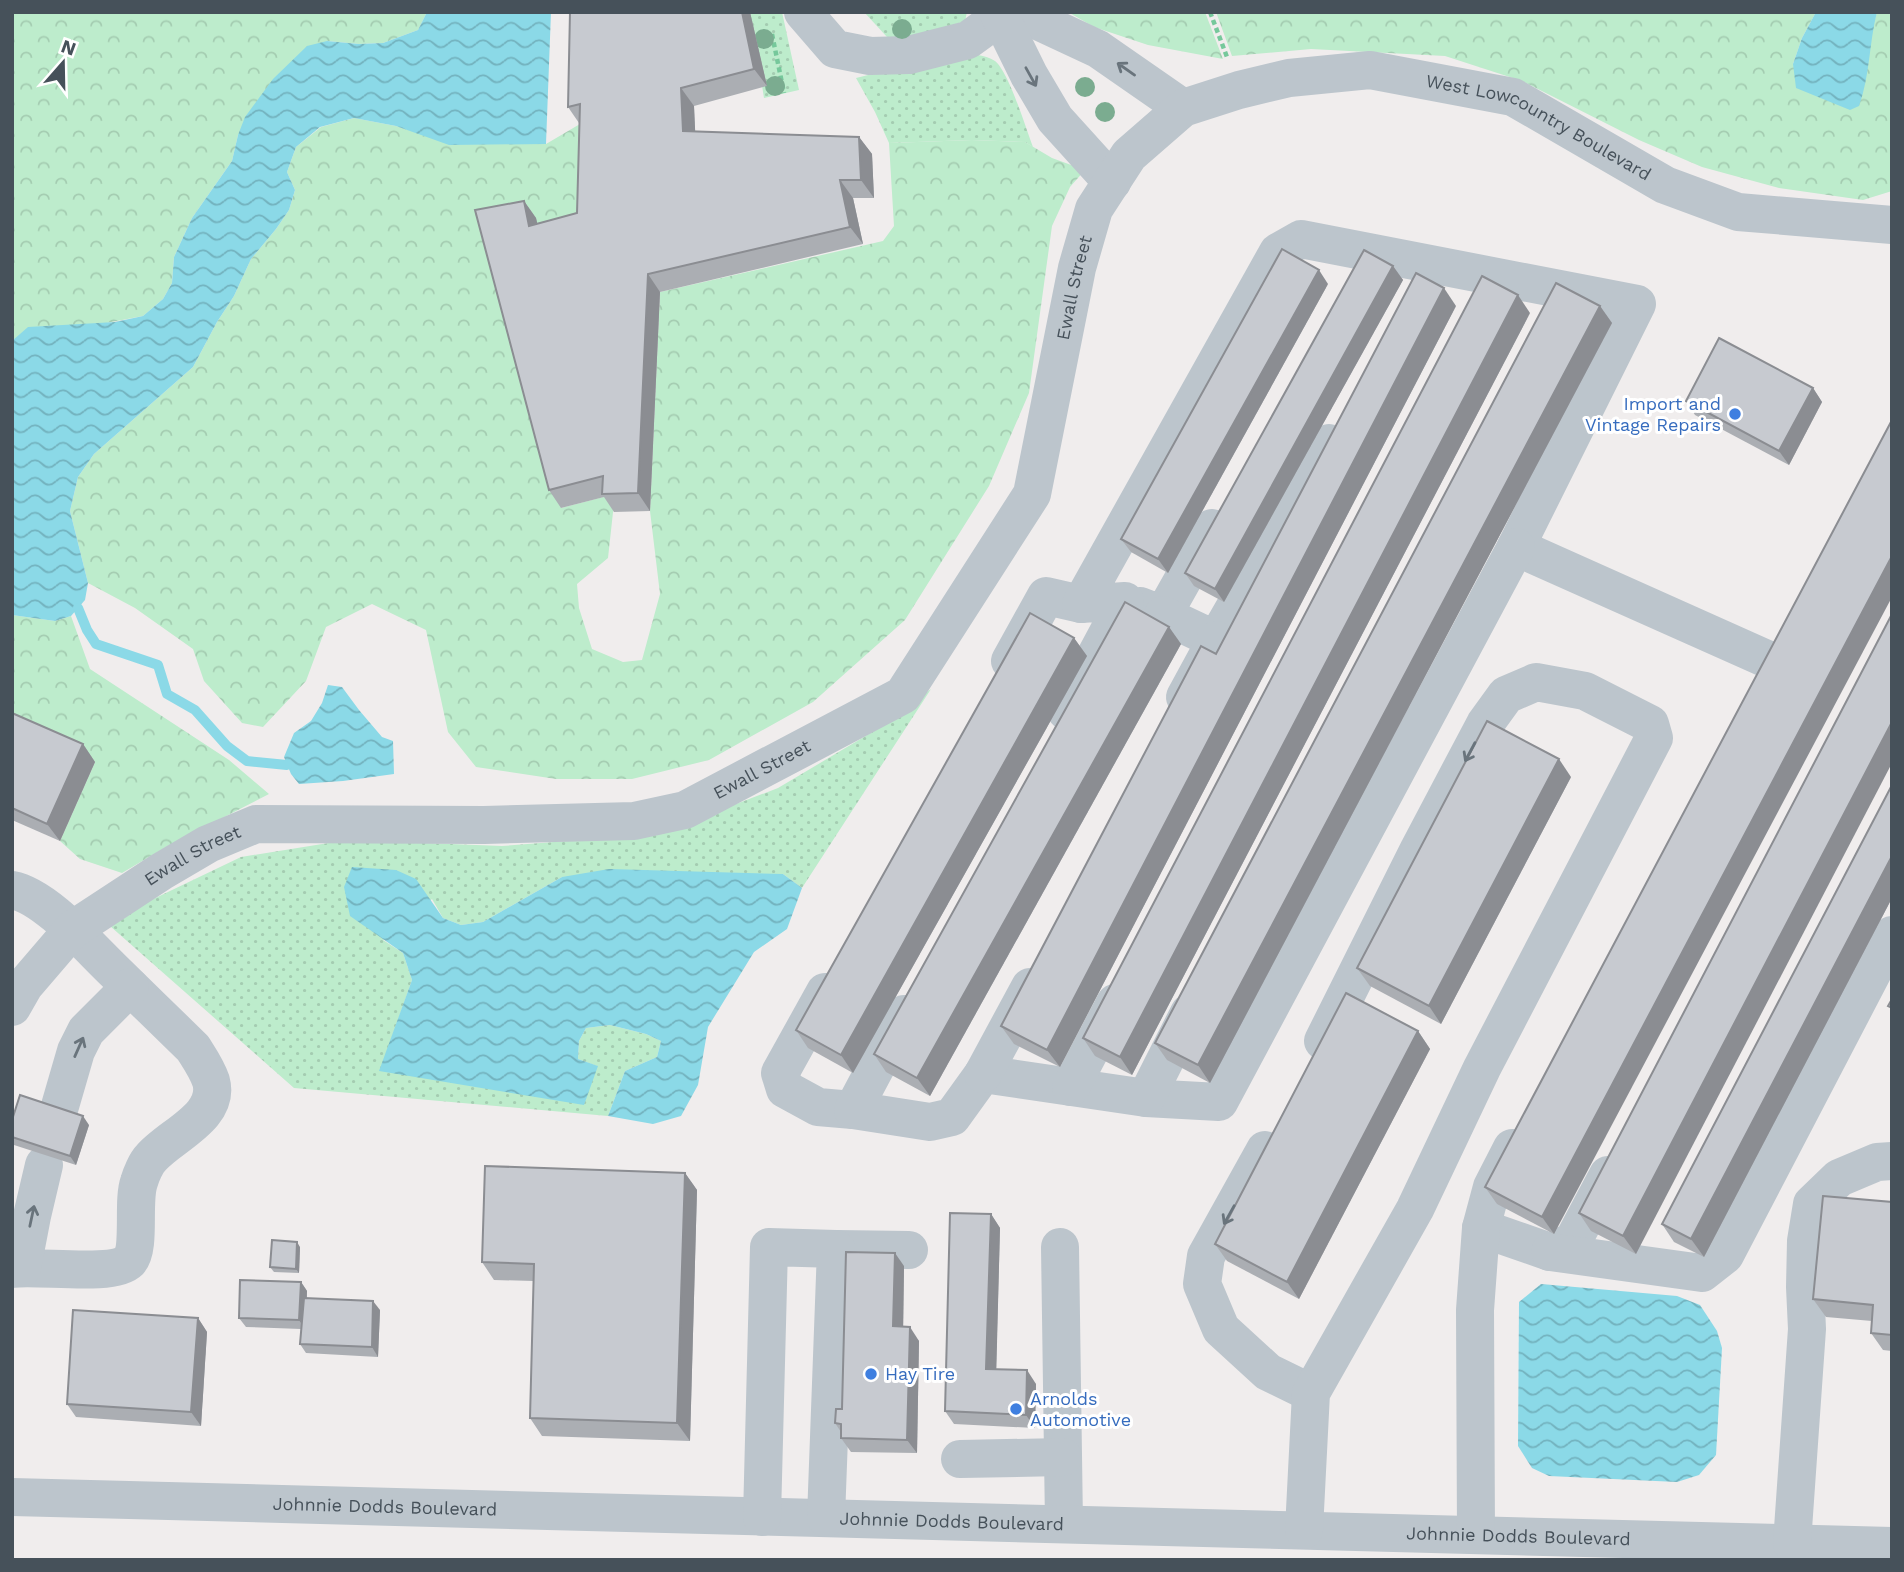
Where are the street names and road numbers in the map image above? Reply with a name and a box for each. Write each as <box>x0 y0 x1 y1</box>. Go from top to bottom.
street label: West Lowcountry Boulevard <box>1424 70 1655 185</box>
street label: Ewall Street <box>1052 232 1096 342</box>
street label: Ewall Street <box>709 735 814 803</box>
street label: Ewall Street <box>140 820 244 890</box>
street label: Johnnie Dodds Boulevard <box>272 1493 497 1520</box>
street label: Johnnie Dodds Boulevard <box>839 1508 1064 1534</box>
street label: Johnnie Dodds Boulevard <box>1406 1522 1631 1549</box>

